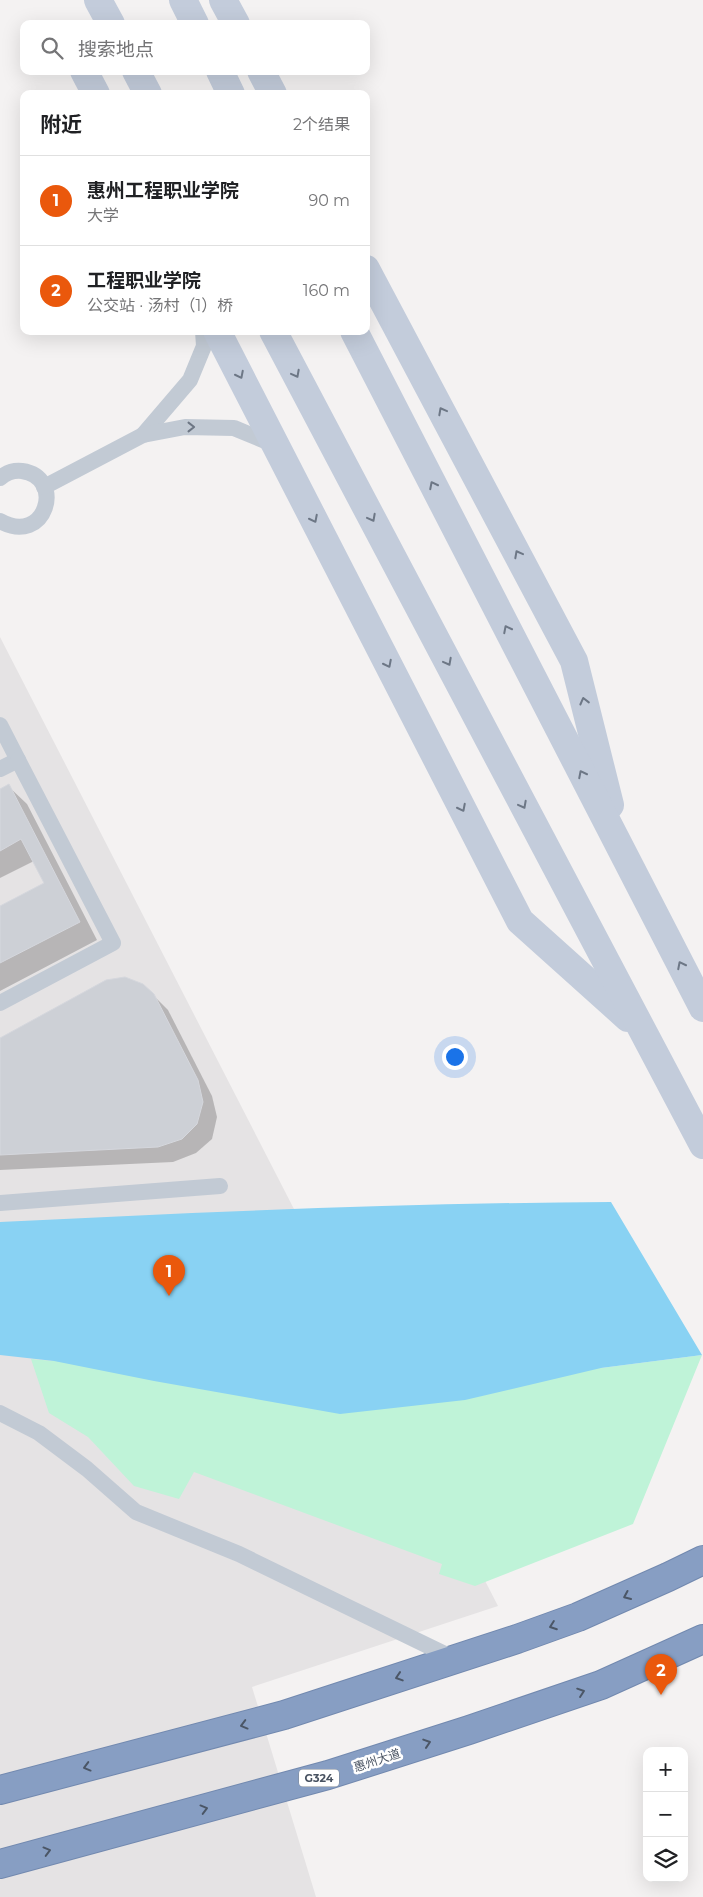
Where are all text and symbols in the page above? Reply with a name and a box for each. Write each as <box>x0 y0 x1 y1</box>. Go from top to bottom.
search box <box>20 20 370 75</box>
icon: search <box>38 34 66 62</box>
text: 搜索地点 <box>78 38 154 61</box>
text: 附近 <box>40 112 82 137</box>
text: 2个结果 <box>293 115 350 134</box>
text: 惠州工程职业学院 <box>87 179 239 202</box>
text: 1 <box>53 191 59 210</box>
text: 90 m <box>308 191 350 210</box>
text: 大学 <box>87 206 119 225</box>
text: 工程职业学院 <box>87 269 201 292</box>
text: 2 <box>51 281 61 300</box>
text: 160 m <box>303 281 350 300</box>
text: 公交站 · 汤村（1）桥 <box>87 296 233 315</box>
one-way arrow <box>234 369 244 378</box>
one-way arrow <box>290 369 300 378</box>
one-way arrow <box>438 407 448 416</box>
one-way arrow <box>187 422 195 433</box>
one-way arrow <box>429 481 439 490</box>
one-way arrow <box>366 513 376 522</box>
one-way arrow <box>308 514 318 523</box>
one-way arrow <box>514 551 524 560</box>
one-way arrow <box>504 626 514 635</box>
one-way arrow <box>442 657 452 666</box>
one-way arrow <box>382 659 392 668</box>
one-way arrow <box>580 698 590 706</box>
one-way arrow <box>578 770 588 779</box>
one-way arrow <box>517 800 527 809</box>
one-way arrow <box>456 803 466 812</box>
one-way arrow <box>677 961 687 970</box>
your location <box>442 1044 468 1070</box>
pin: 1 <box>153 1255 185 1296</box>
one-way arrow <box>623 1589 632 1600</box>
one-way arrow <box>550 1620 558 1630</box>
pin: 2 <box>645 1654 677 1695</box>
one-way arrow <box>396 1672 404 1682</box>
one-way arrow <box>576 1688 585 1698</box>
one-way arrow <box>240 1719 249 1730</box>
one-way arrow <box>422 1739 431 1749</box>
street label: 惠州大道 <box>352 1745 402 1775</box>
map controls <box>643 1747 688 1882</box>
button: + <box>643 1747 688 1792</box>
one-way arrow <box>83 1761 92 1772</box>
road number: G324 <box>299 1770 339 1786</box>
button: − <box>643 1792 688 1837</box>
one-way arrow <box>199 1804 208 1814</box>
button: layers <box>643 1837 688 1882</box>
one-way arrow <box>43 1846 52 1857</box>

